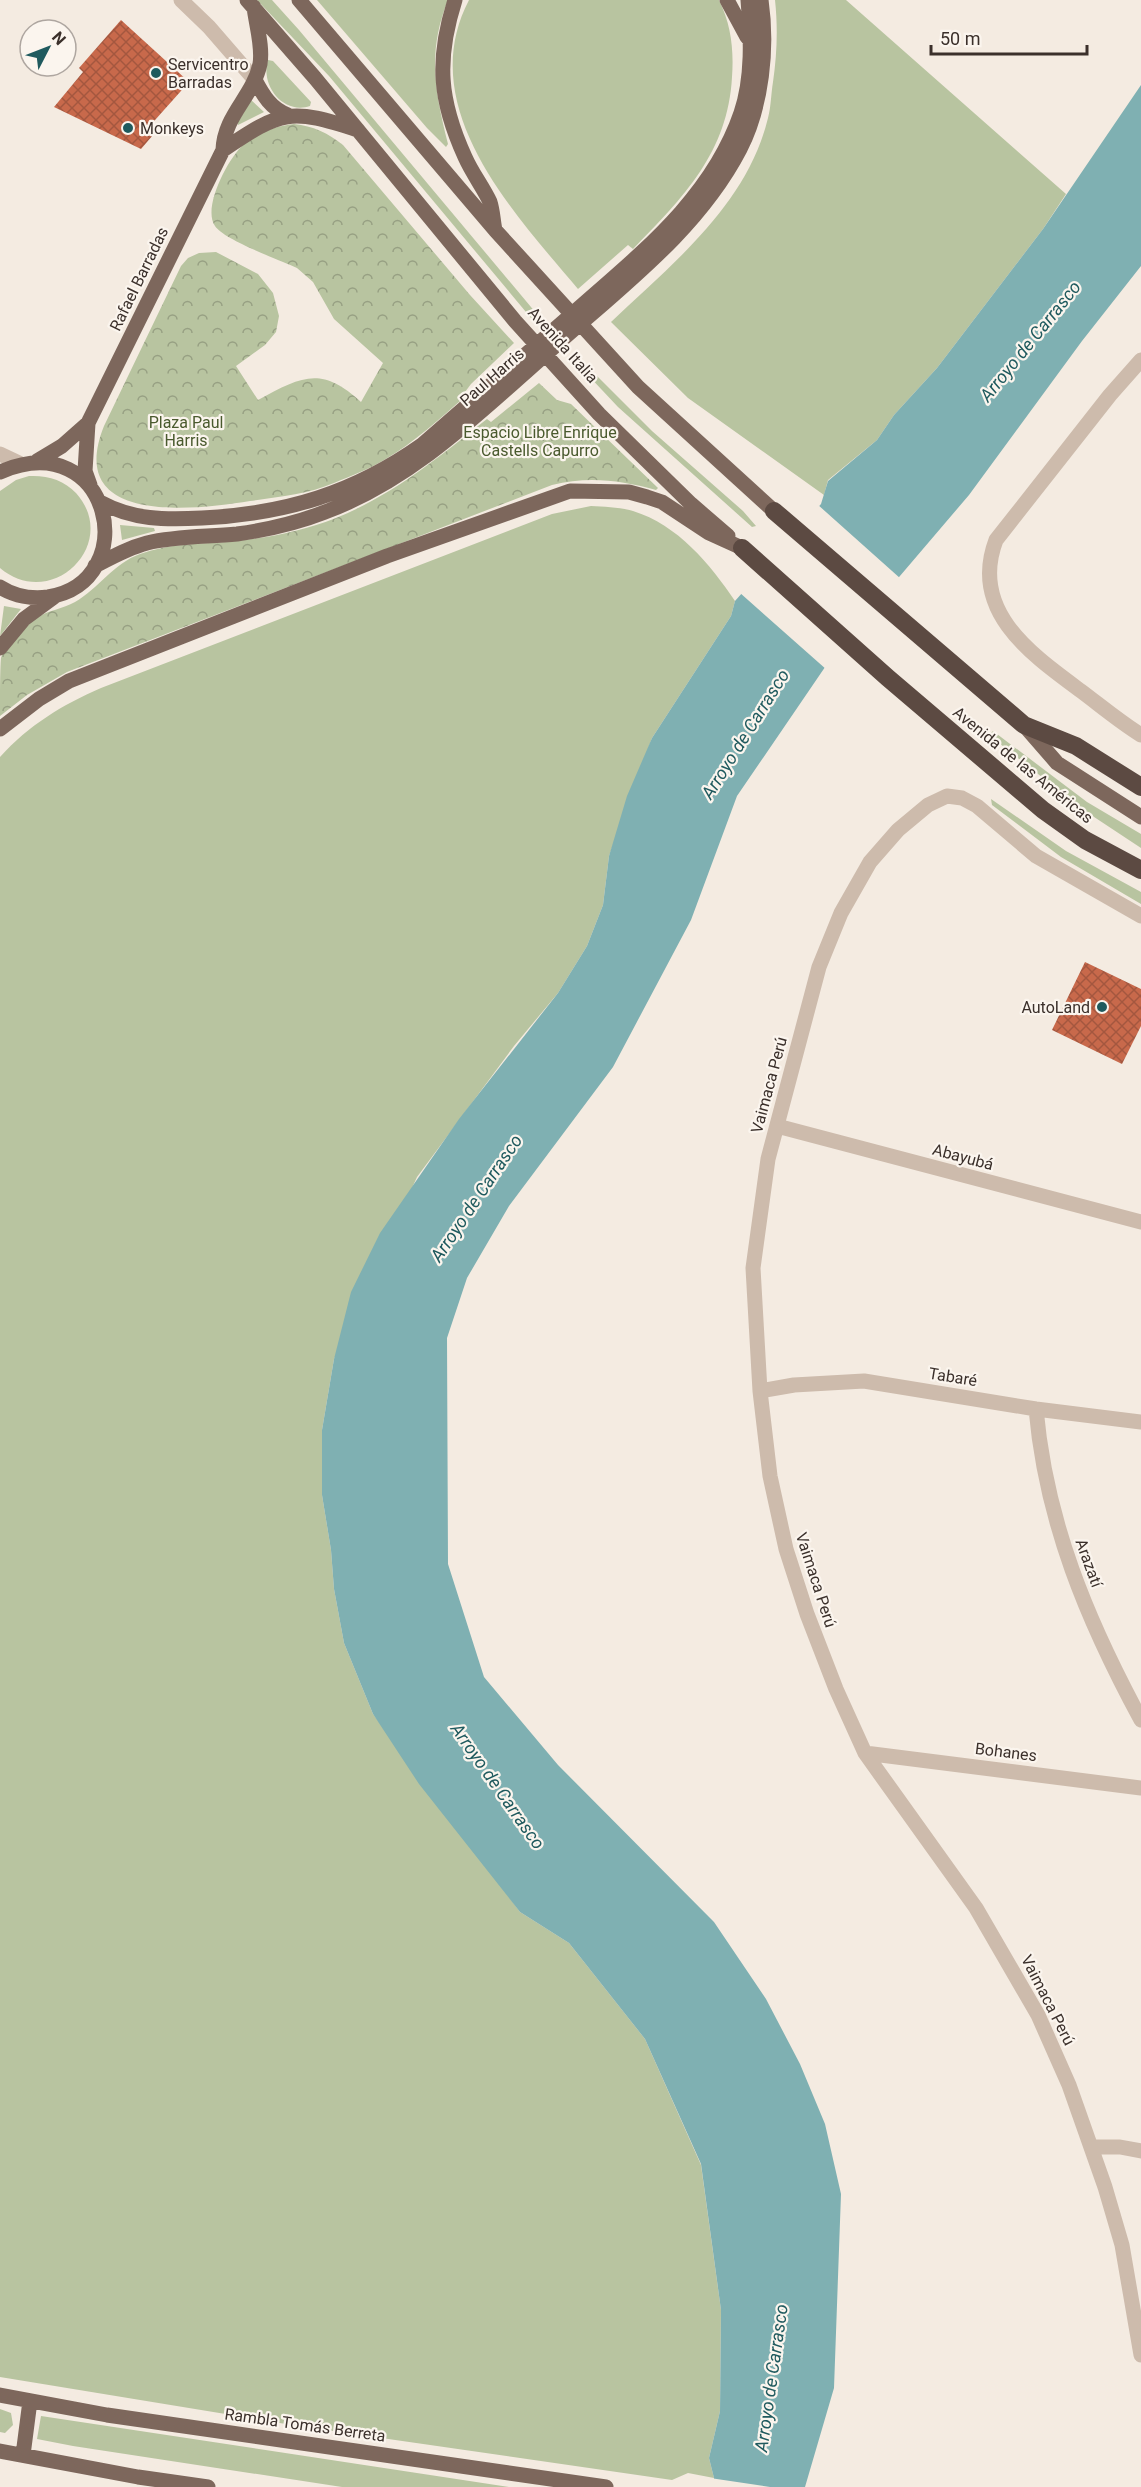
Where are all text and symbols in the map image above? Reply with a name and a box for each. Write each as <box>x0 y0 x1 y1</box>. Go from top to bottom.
north arrow <box>18 18 78 78</box>
scale bar <box>931 18 1087 56</box>
text: N <box>48 28 70 49</box>
text: 50 m <box>940 28 980 49</box>
place label: Servicentro Barradas <box>168 55 249 92</box>
marker: Servicentro Barradas <box>149 66 163 80</box>
place label: Monkeys <box>140 119 204 138</box>
marker: Monkeys <box>121 121 135 135</box>
street label: Rafael Barradas <box>106 224 172 334</box>
water label: Arroyo de Carrasco <box>974 277 1085 406</box>
street label: Avenida Italia <box>524 303 602 387</box>
street label: Paul Harris <box>456 344 528 410</box>
park label: Plaza Paul Harris <box>149 413 223 450</box>
park label: Espacio Libre Enrique Castells Capurro <box>463 423 617 460</box>
water label: Arroyo de Carrasco <box>696 665 793 804</box>
street label: Avenida de las Américas <box>949 703 1097 827</box>
place label: AutoLand <box>1021 998 1090 1017</box>
marker: AutoLand <box>1095 1000 1109 1014</box>
street label: Vaimaca Perú <box>747 1035 791 1135</box>
water label: Arroyo de Carrasco <box>425 1130 526 1266</box>
street label: Abayubá <box>931 1140 995 1174</box>
street label: Tabaré <box>927 1364 979 1390</box>
street label: Vaimaca Perú <box>792 1530 840 1630</box>
street label: Arazatí <box>1072 1536 1107 1591</box>
water label: Arroyo de Carrasco <box>446 1718 549 1853</box>
street label: Bohanes <box>974 1739 1038 1765</box>
street label: Vaimaca Perú <box>1017 1952 1079 2048</box>
water label: Arroyo de Carrasco <box>750 2303 792 2454</box>
street label: Rambla Tomás Berreta <box>223 2404 387 2446</box>

